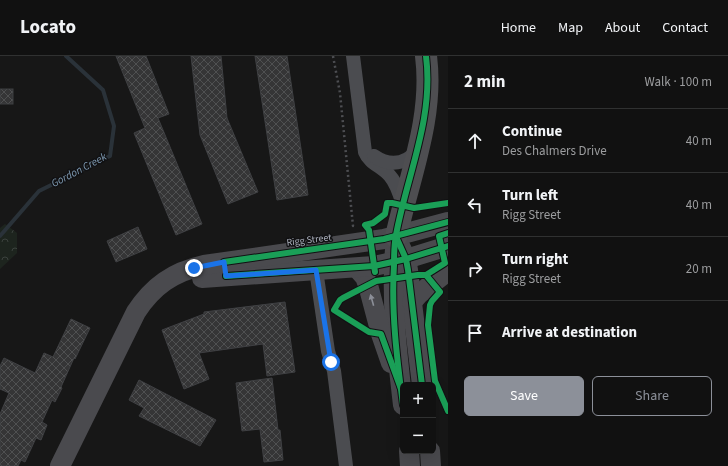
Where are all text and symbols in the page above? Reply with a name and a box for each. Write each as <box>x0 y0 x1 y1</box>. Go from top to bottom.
text: Locato <box>20 14 76 41</box>
text: Home <box>501 18 536 38</box>
text: Map <box>558 18 583 38</box>
text: About <box>605 18 640 38</box>
text: Contact <box>662 18 708 38</box>
text: 2 min <box>464 70 505 94</box>
text: Walk · 100 m <box>644 73 712 91</box>
text: Continue <box>502 121 562 142</box>
icon: ahead <box>464 130 486 152</box>
text: 40 m <box>686 132 712 150</box>
text: Des Chalmers Drive <box>502 142 607 160</box>
water label: Gordon Creek <box>49 149 110 191</box>
text: Turn left <box>502 185 558 206</box>
icon: left <box>464 194 486 216</box>
text: 40 m <box>686 196 712 214</box>
text: Rigg Street <box>502 206 561 224</box>
street label: Rigg Street <box>286 230 333 250</box>
text: Turn right <box>502 249 568 270</box>
icon: right <box>464 258 486 280</box>
route end <box>185 259 203 277</box>
text: 20 m <box>686 260 712 278</box>
text: Rigg Street <box>502 270 561 288</box>
one-way arrow <box>369 293 375 305</box>
icon: arrive <box>464 322 486 344</box>
text: Arrive at destination <box>502 322 637 343</box>
route start <box>322 353 340 371</box>
button: Save <box>464 376 584 416</box>
button: Share <box>592 376 712 416</box>
map controls <box>400 382 436 454</box>
button: + <box>400 382 436 418</box>
button: − <box>400 418 436 454</box>

